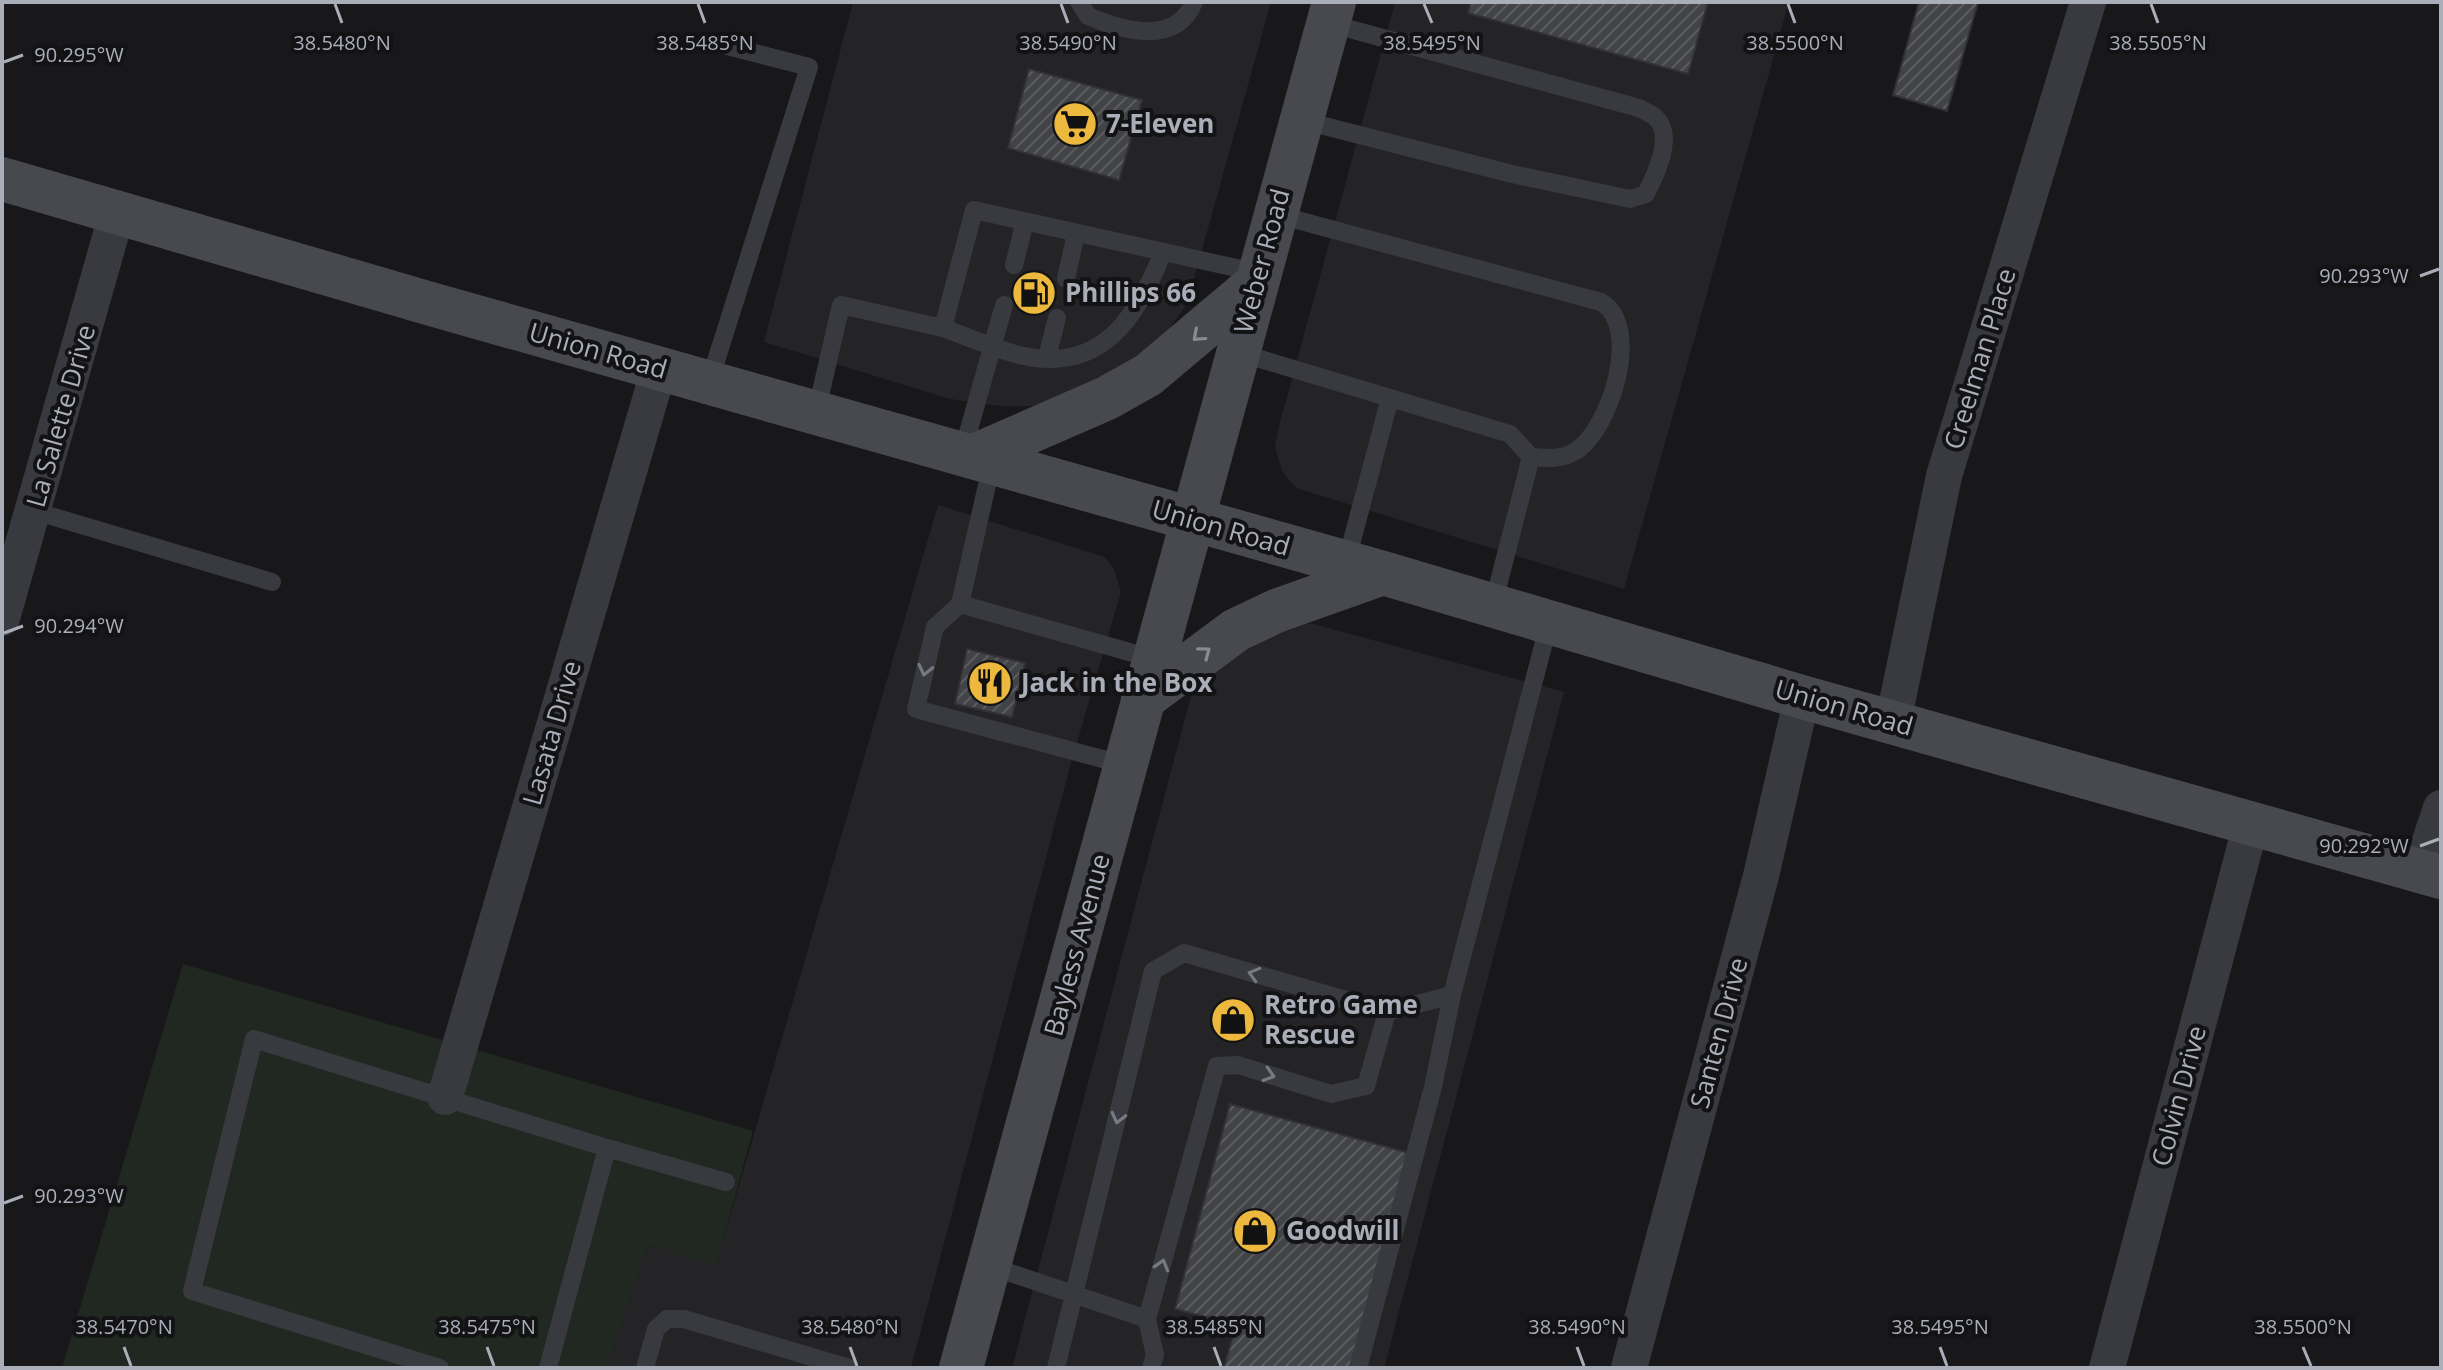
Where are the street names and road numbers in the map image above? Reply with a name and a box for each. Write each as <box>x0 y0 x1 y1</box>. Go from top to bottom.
street label: Weber Road <box>1224 184 1298 337</box>
street label: Creelman Place <box>1934 264 2024 454</box>
street label: Union Road <box>525 313 671 387</box>
street label: La Salette Drive <box>17 320 103 511</box>
street label: Union Road <box>1148 490 1294 564</box>
street label: Lasata Drive <box>513 656 589 809</box>
street label: Union Road <box>1771 670 1917 744</box>
street label: Bayless Avenue <box>1034 850 1118 1040</box>
street label: Santen Drive <box>1681 953 1755 1112</box>
street label: Colvin Drive <box>2142 1021 2214 1170</box>

